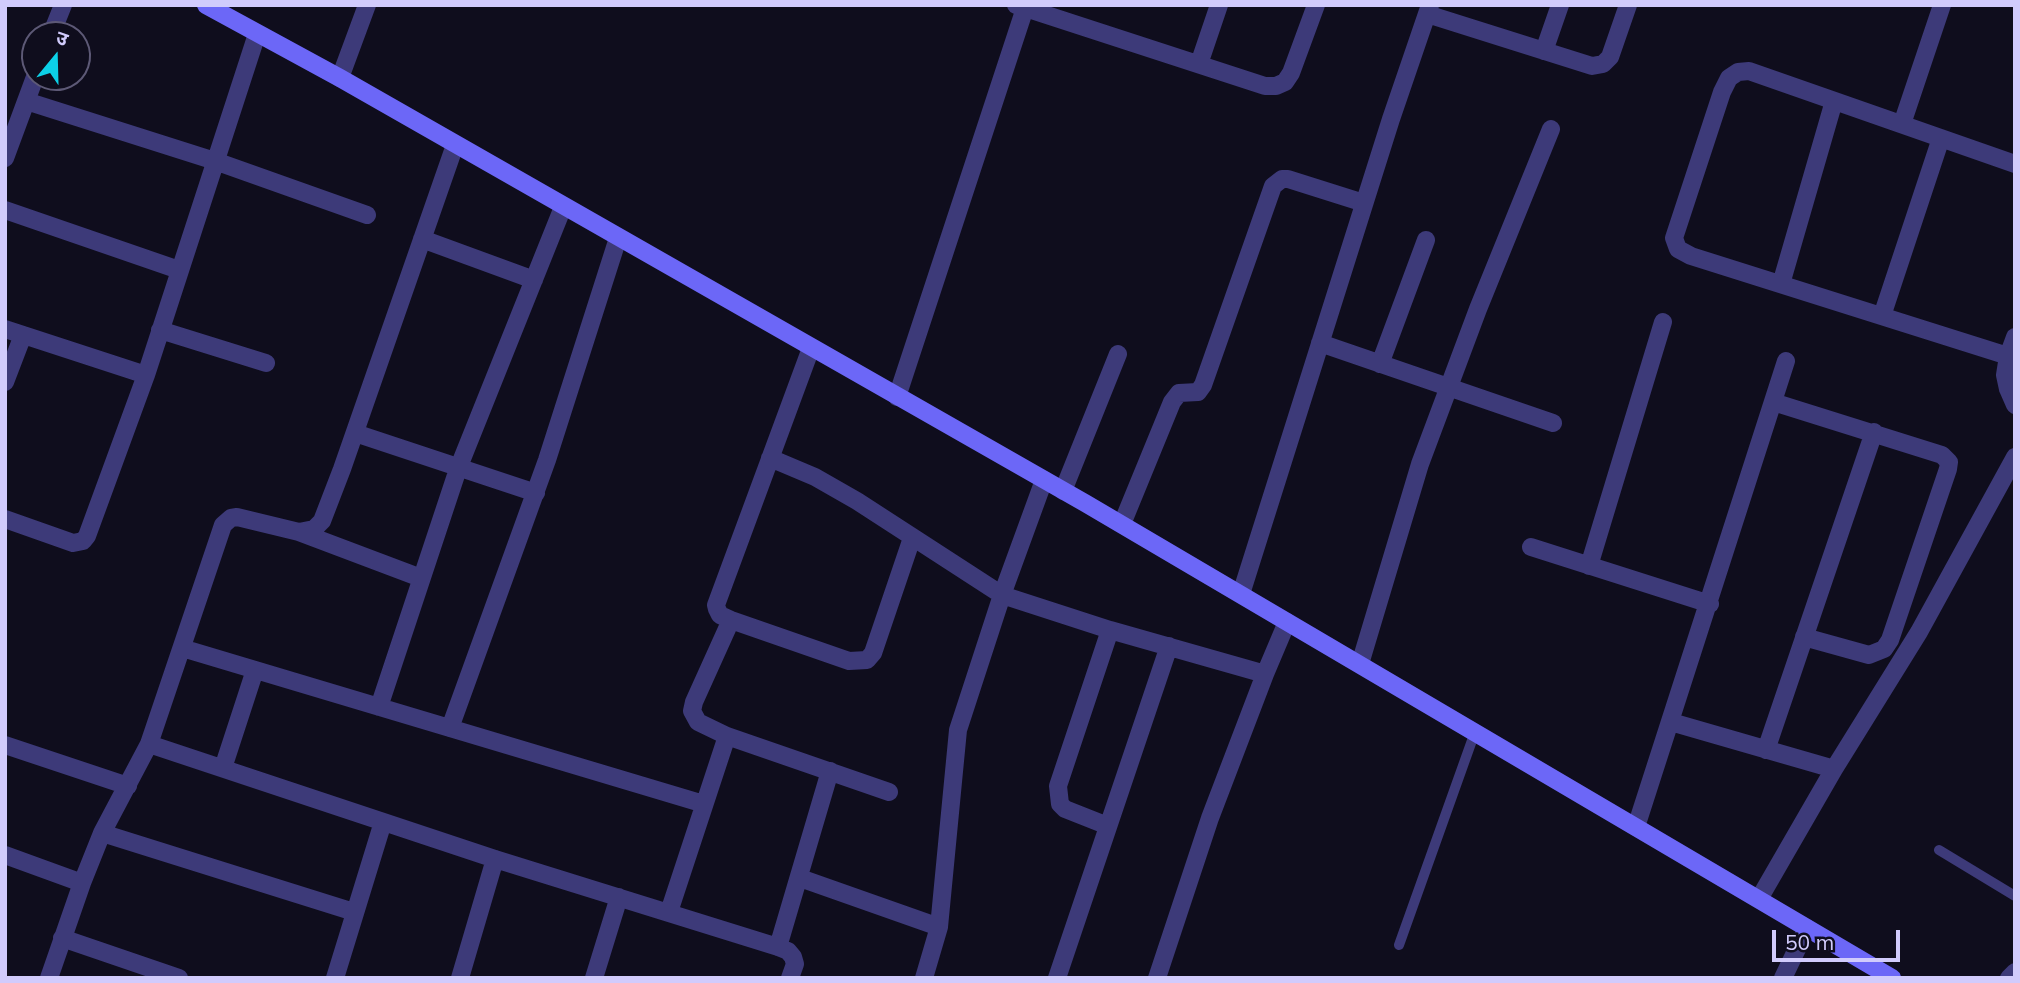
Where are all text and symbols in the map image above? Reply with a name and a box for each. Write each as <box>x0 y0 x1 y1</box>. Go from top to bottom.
north arrow <box>21 21 91 91</box>
text: उ <box>53 25 71 51</box>
scale bar <box>1775 916 1903 960</box>
text: 50 m <box>1785 929 1834 955</box>

